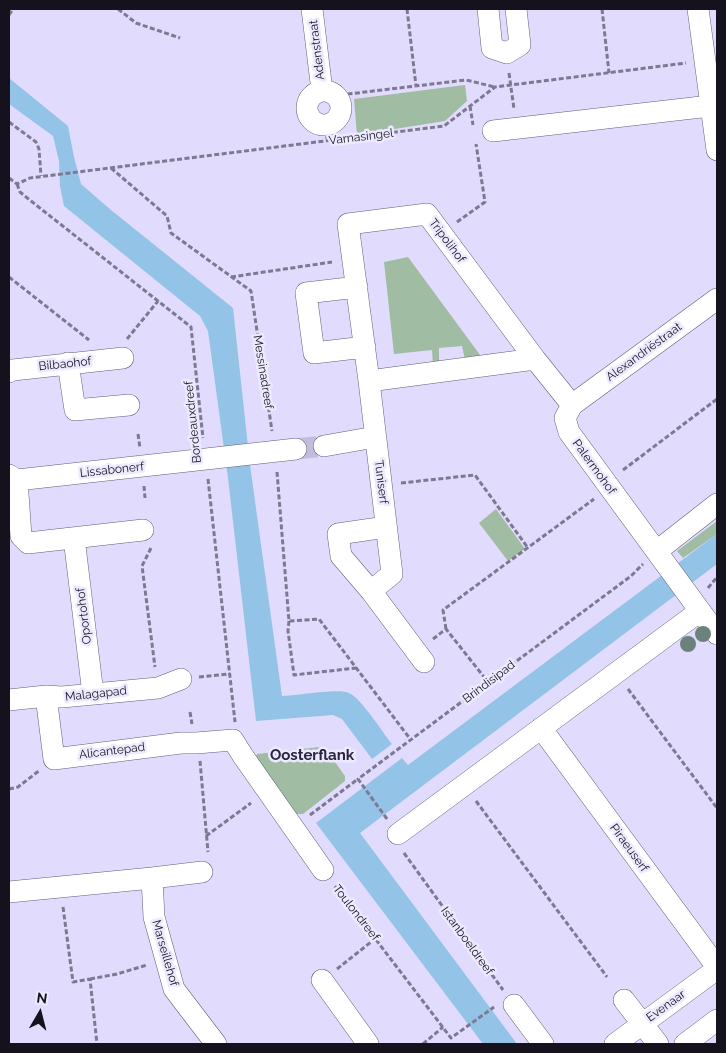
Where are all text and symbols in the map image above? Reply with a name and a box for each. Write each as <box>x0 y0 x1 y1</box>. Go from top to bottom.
street label: Adenstraat <box>306 19 328 81</box>
street label: Varnasingel <box>328 126 394 148</box>
street label: Tripolihof <box>426 216 468 266</box>
street label: Alexandriëstraat <box>603 320 685 384</box>
street label: Messinadreef <box>250 334 276 410</box>
street label: Bilbaohof <box>38 354 92 374</box>
street label: Bordeauxdreef <box>182 380 204 464</box>
street label: Palermohof <box>569 437 619 497</box>
street label: Lissabonerf <box>79 459 145 481</box>
street label: Tuniserf <box>371 459 391 505</box>
street label: Oportohof <box>73 587 95 645</box>
street label: Brindisipad <box>460 658 518 706</box>
street label: Malagapad <box>64 684 128 704</box>
street label: Alicantepad <box>78 740 146 762</box>
district label: Oosterflank <box>270 746 354 764</box>
street label: Piraeuserf <box>607 821 651 875</box>
street label: Toulondreef <box>330 882 382 944</box>
street label: Istanboeldreef <box>437 904 497 978</box>
street label: Marseillehof <box>149 918 181 988</box>
street label: Evenaar <box>644 987 688 1025</box>
north arrow <box>15 988 65 1038</box>
text: N <box>36 989 48 1007</box>

